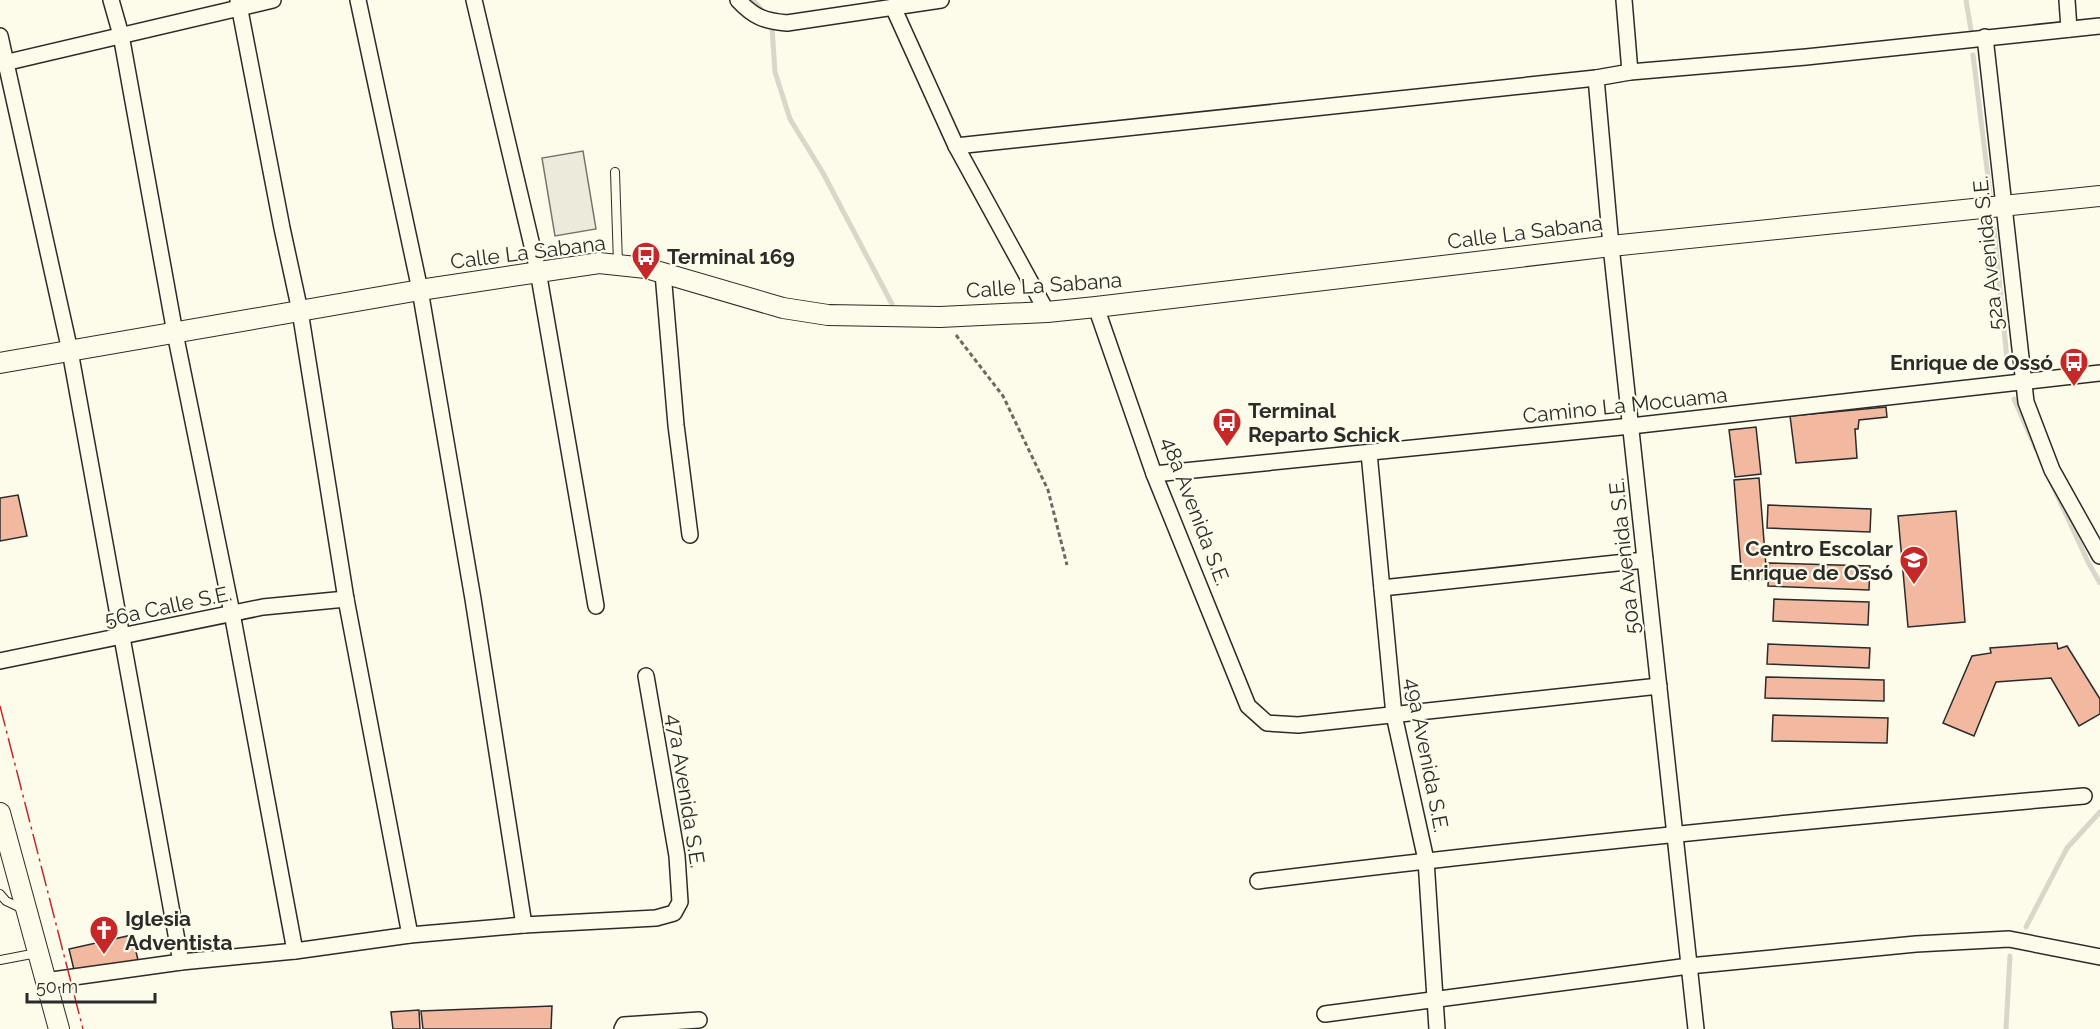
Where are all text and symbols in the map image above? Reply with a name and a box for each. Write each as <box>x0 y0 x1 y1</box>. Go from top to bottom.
street label: 52a Avenida S.E. <box>1967 174 2009 332</box>
street label: Calle La Sabana <box>1446 210 1604 254</box>
street label: Calle La Sabana <box>449 230 607 274</box>
bus stop icon: Terminal 169 <box>630 240 662 282</box>
place label: Terminal 169 <box>667 244 795 269</box>
street label: Calle La Sabana <box>965 267 1123 303</box>
bus stop icon: Enrique de Ossó <box>2058 346 2090 388</box>
place label: Enrique de Ossó <box>1890 350 2053 375</box>
street label: Camino La Mocuama <box>1521 382 1729 428</box>
place label: Terminal Reparto Schick <box>1248 398 1400 447</box>
bus stop icon: Terminal Reparto Schick <box>1211 406 1243 448</box>
street label: 48a Avenida S.E. <box>1156 433 1236 589</box>
street label: 50a Avenida S.E. <box>1603 476 1645 636</box>
place label: Centro Escolar Enrique de Ossó <box>1730 536 1893 585</box>
school or university icon: Centro Escolar Enrique de Ossó <box>1898 544 1930 586</box>
street label: 56a Calle S.E. <box>102 580 234 632</box>
street label: 49a Avenida S.E. <box>1400 676 1454 834</box>
street label: 47a Avenida S.E. <box>661 712 711 870</box>
place label: Iglesia Adventista <box>125 906 233 955</box>
church icon: Iglesia Adventista <box>88 914 120 956</box>
scale bar <box>27 966 154 1004</box>
text: 50 m <box>36 976 78 997</box>

